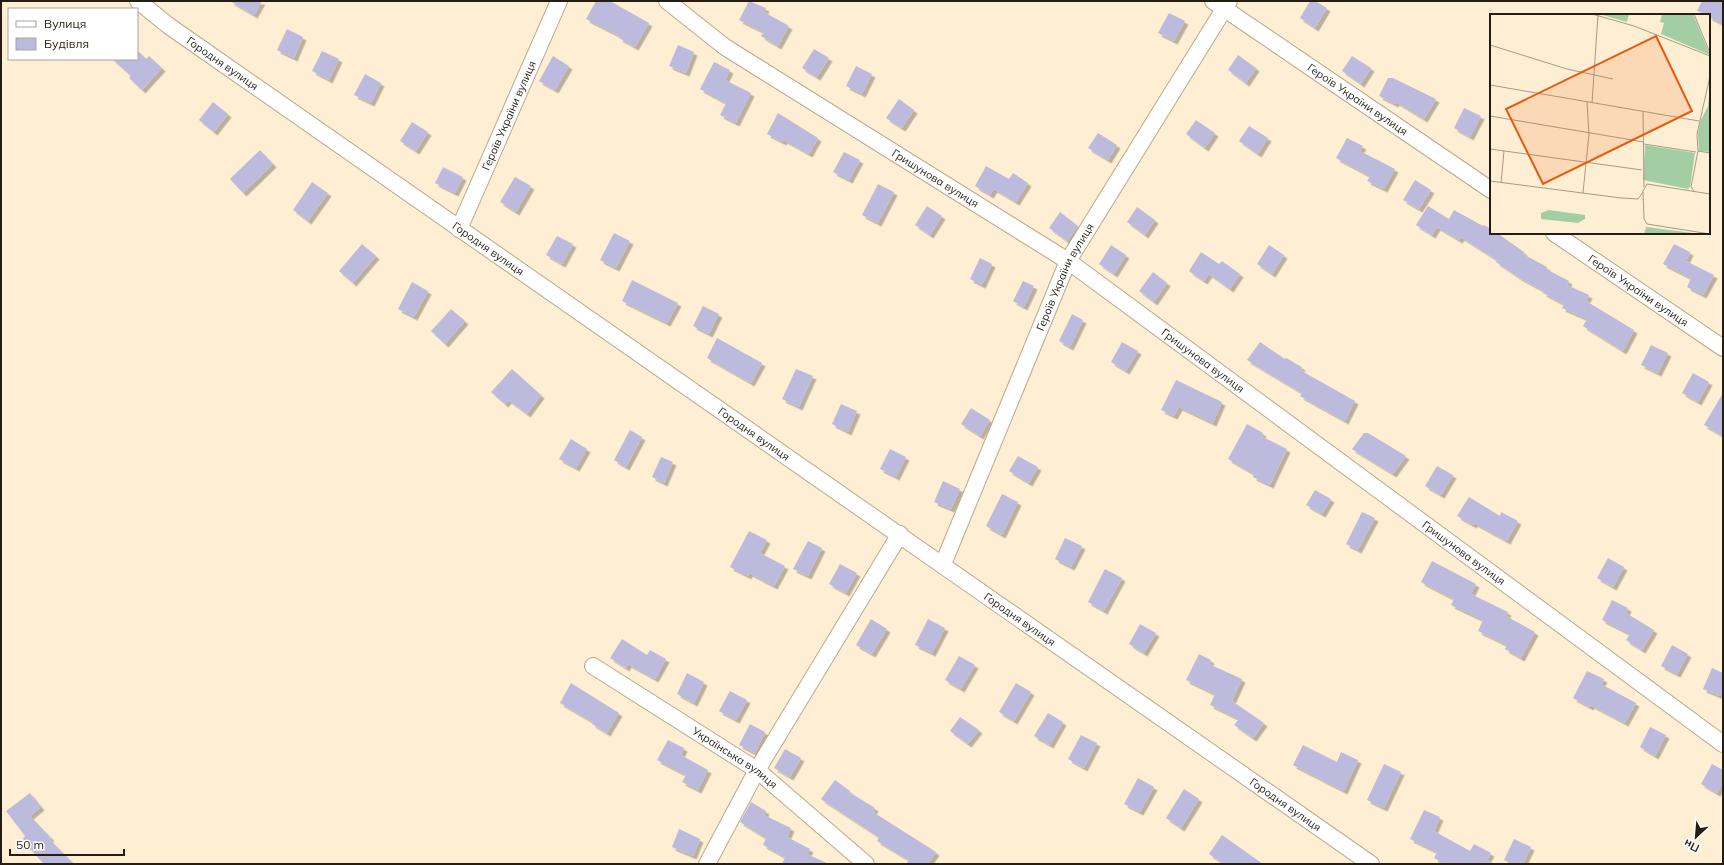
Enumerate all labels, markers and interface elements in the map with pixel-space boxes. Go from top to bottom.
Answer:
legend [8,8,138,60]
inset map [1490,14,1710,234]
text: Вулиця [44,16,86,31]
street label: Городня вулиця [184,33,261,93]
text: Будівля [44,36,89,51]
street label: Героїв України вулиця [479,59,539,172]
street label: Героїв України вулиця [1305,60,1411,138]
street label: Гришунова вулиця [889,146,981,211]
street label: Городня вулиця [450,219,527,278]
street label: Героїв України вулиця [1033,220,1097,333]
street label: Героїв України вулиця [1586,251,1691,329]
street label: Гришунова вулиця [1159,325,1247,396]
street label: Городня вулиця [716,404,793,464]
street label: Гришунова вулиця [1419,518,1508,588]
street label: Городня вулиця [981,589,1058,649]
street label: Українська вулиця [689,723,780,792]
street label: Городня вулиця [1247,775,1324,834]
north arrow [1676,817,1716,857]
scale bar [10,831,124,857]
text: Пн [1681,836,1702,856]
text: 50 m [16,837,44,852]

